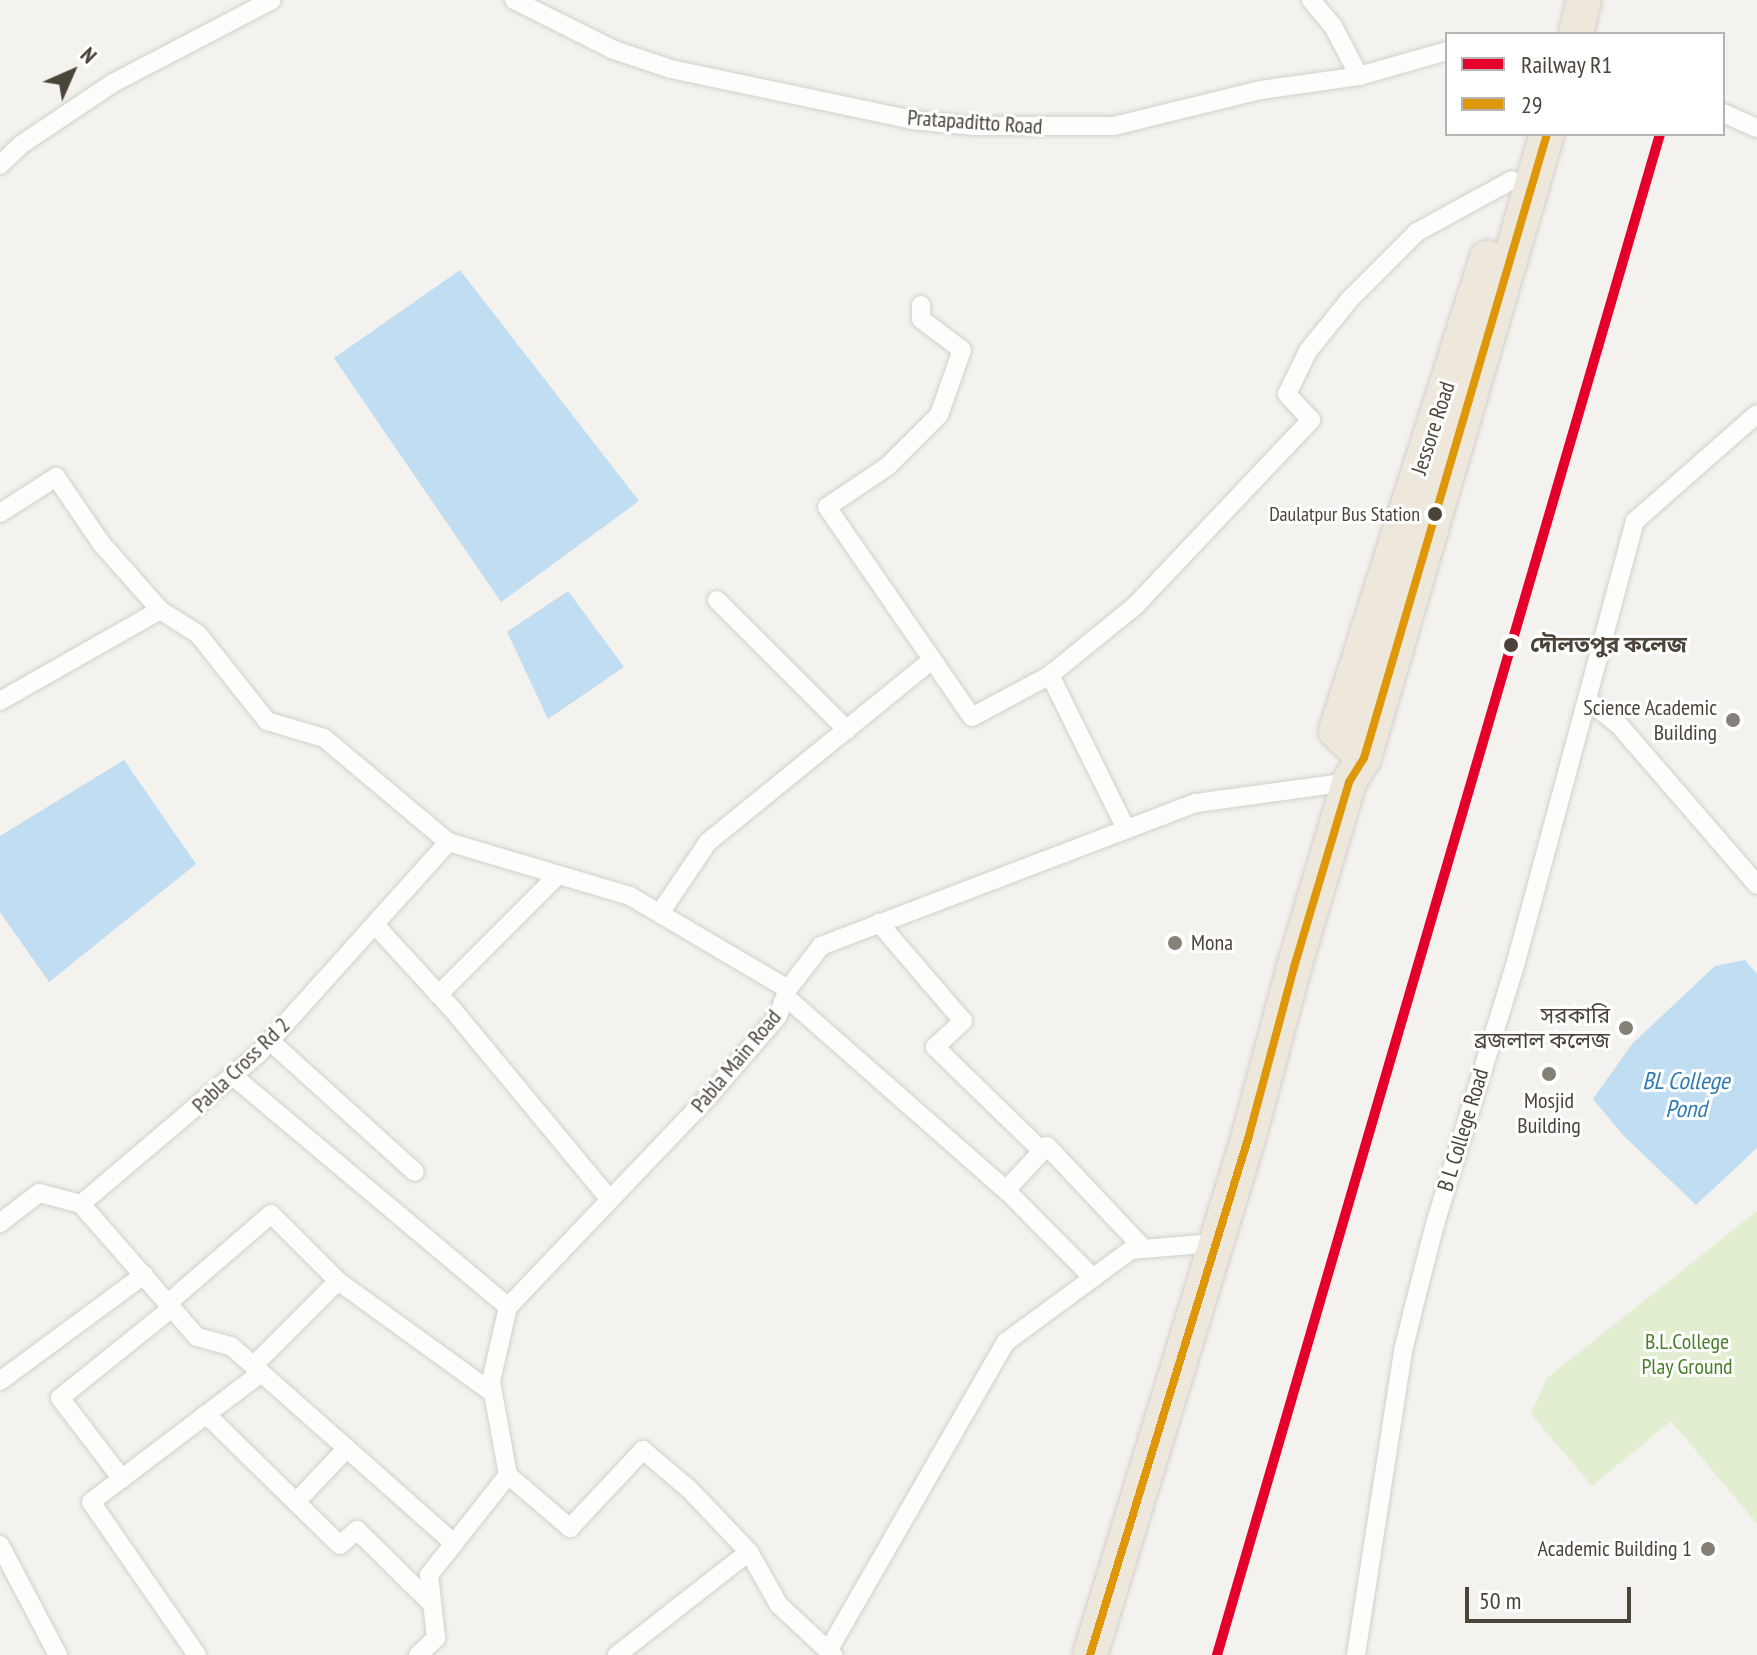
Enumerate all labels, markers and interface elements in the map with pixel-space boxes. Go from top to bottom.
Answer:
north arrow [32,32,112,112]
legend [1445,32,1725,136]
text: N [75,41,103,69]
text: Railway R1 [1521,49,1612,80]
text: 29 [1521,89,1543,120]
street label: Pratapaditto Road [907,104,1043,140]
street label: Jessore Road [1406,378,1460,478]
place label: Daulatpur Bus Station [1269,502,1420,526]
marker: Daulatpur Bus Station [1427,506,1443,522]
place label: দৌলতপুর কলেজ [1530,632,1687,658]
marker: দৌলতপুর কলেজ [1499,633,1523,657]
place label: Science Academic Building [1583,694,1717,746]
marker: Science Academic Building [1724,711,1742,729]
place label: Mona [1191,930,1233,956]
marker: Mona [1166,934,1184,952]
place label: সরকারি ব্রজলাল কলেজ [1475,1002,1610,1054]
street label: Pabla Main Road [685,1004,787,1118]
street label: Pabla Cross Rd 2 [187,1012,295,1118]
marker: সরকারি ব্রজলাল কলেজ [1617,1019,1635,1037]
street label: B L College Road [1432,1065,1494,1195]
marker: Mosjid Building [1540,1065,1558,1083]
water label: BL College Pond [1642,1067,1730,1123]
place label: Mosjid Building [1517,1087,1581,1138]
park label: B.L.College Play Ground [1641,1328,1733,1380]
place label: Academic Building 1 [1537,1536,1692,1562]
marker: Academic Building 1 [1699,1540,1717,1558]
scale bar [1469,1571,1635,1621]
text: 50 m [1479,1585,1521,1616]

